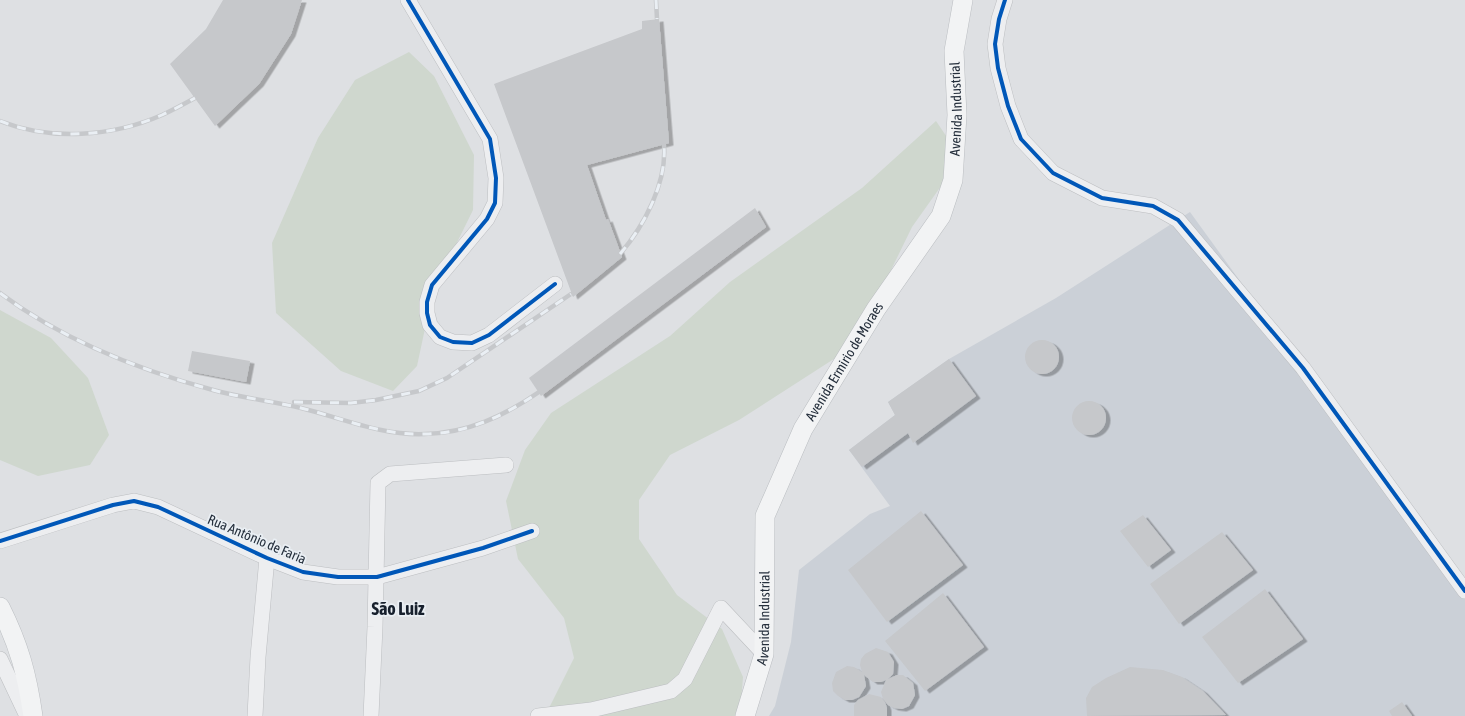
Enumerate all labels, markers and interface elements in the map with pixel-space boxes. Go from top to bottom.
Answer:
street label: Avenida Industrial [946,61,965,156]
street label: Avenida Ermirio de Moraes [802,299,886,424]
street label: Rua Antônio de Faria [205,511,309,567]
street label: Avenida Industrial [753,570,773,667]
district label: São Luiz [371,598,425,619]

